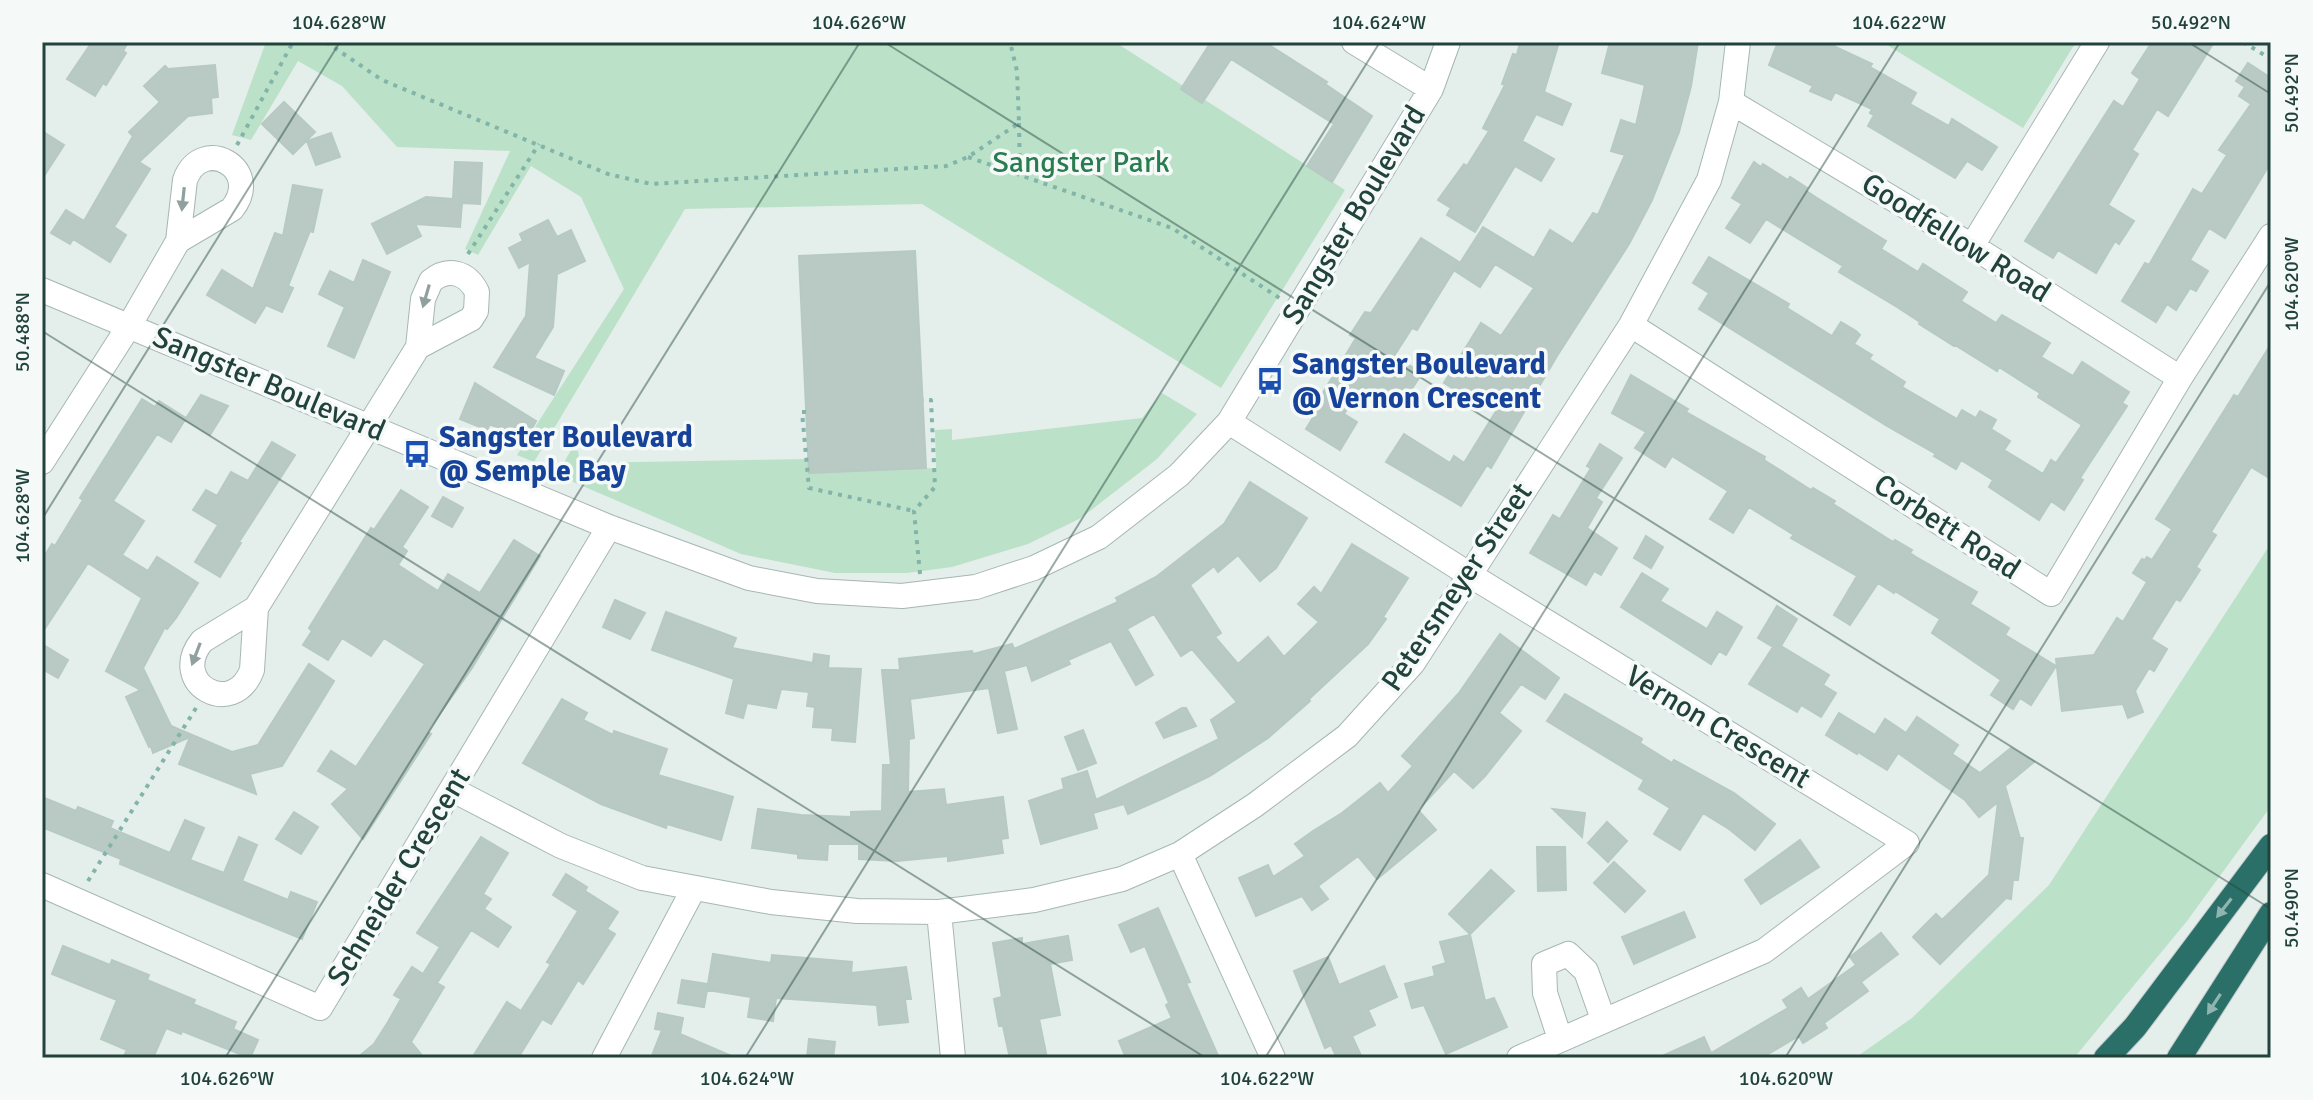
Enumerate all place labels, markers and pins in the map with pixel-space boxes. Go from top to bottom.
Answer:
place label: Sangster Boulevard @ Vernon Crescent [1292,346,1546,417]
bus stop icon: Sangster Boulevard @ Vernon Crescent [1255,366,1285,396]
place label: Sangster Boulevard @ Semple Bay [439,419,693,490]
bus stop icon: Sangster Boulevard @ Semple Bay [402,439,432,469]

